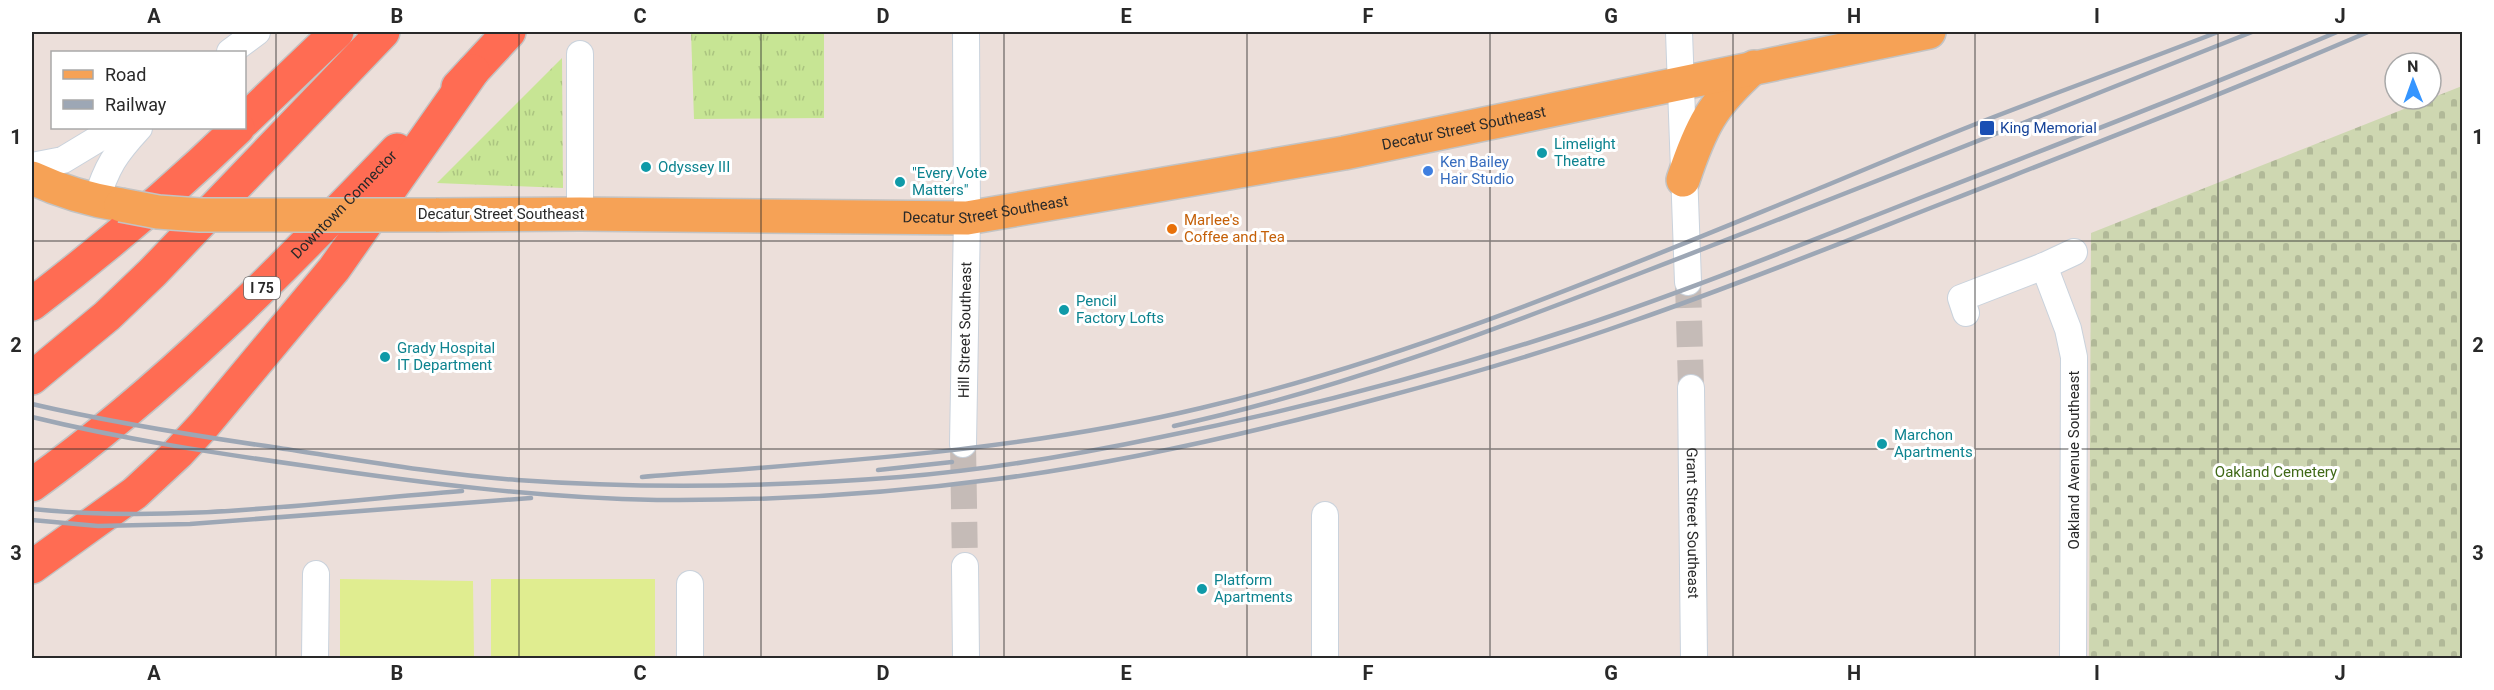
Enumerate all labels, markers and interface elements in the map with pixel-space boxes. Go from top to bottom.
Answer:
text: A [147,4,161,28]
text: B [391,4,403,28]
text: C [633,4,647,28]
text: D [877,4,890,28]
text: E [1120,4,1132,28]
text: F [1363,4,1374,28]
text: G [1604,4,1618,28]
text: H [1847,4,1861,28]
text: I [2094,4,2100,28]
text: J [2334,4,2346,28]
legend [51,51,246,129]
north arrow [2383,51,2443,111]
text: N [2407,57,2419,76]
text: Road [105,64,146,85]
text: Railway [105,94,167,115]
street label: Decatur Street Southeast [1380,102,1548,154]
marker: King Memorial [1978,119,1996,137]
place label: King Memorial [2000,119,2097,137]
text: 1 [10,125,22,149]
text: 1 [2472,125,2484,149]
place label: Limelight Theatre [1554,135,1616,170]
marker: Limelight Theatre [1535,146,1549,160]
street label: Downtown Connector [287,147,401,262]
place label: Ken Bailey Hair Studio [1440,153,1514,188]
place label: Odyssey III [658,158,730,176]
marker: Odyssey III [639,160,653,174]
place label: "Every Vote Matters" [912,164,987,199]
marker: Ken Bailey Hair Studio [1421,164,1435,178]
marker: "Every Vote Matters" [893,175,907,189]
street label: Decatur Street Southeast [902,192,1070,227]
street label: Decatur Street Southeast [418,205,584,223]
place label: Marlee's Coffee and Tea [1184,211,1285,246]
marker: Marlee's Coffee and Tea [1165,222,1179,236]
street label: Hill Street Southeast [955,262,975,398]
road number: I 75 [244,277,280,299]
place label: Pencil Factory Lofts [1076,292,1164,327]
marker: Pencil Factory Lofts [1057,303,1071,317]
text: 2 [10,333,22,357]
text: 2 [2472,333,2484,357]
place label: Grady Hospital IT Department [397,339,495,374]
marker: Grady Hospital IT Department [378,350,392,364]
street label: Oakland Avenue Southeast [2065,371,2083,549]
place label: Marchon Apartments [1894,426,1973,461]
marker: Marchon Apartments [1875,437,1889,451]
street label: Grant Street Southeast [1683,447,1702,599]
park label: Oakland Cemetery [2215,463,2337,481]
text: 3 [10,541,22,565]
text: 3 [2472,541,2484,565]
place label: Platform Apartments [1214,571,1293,606]
marker: Platform Apartments [1195,582,1209,596]
text: A [147,661,161,685]
text: B [391,661,403,685]
text: C [633,661,647,685]
text: D [877,661,890,685]
text: E [1120,661,1132,685]
text: F [1363,661,1374,685]
text: G [1604,661,1618,685]
text: H [1847,661,1861,685]
text: I [2094,661,2100,685]
text: J [2334,661,2346,685]

